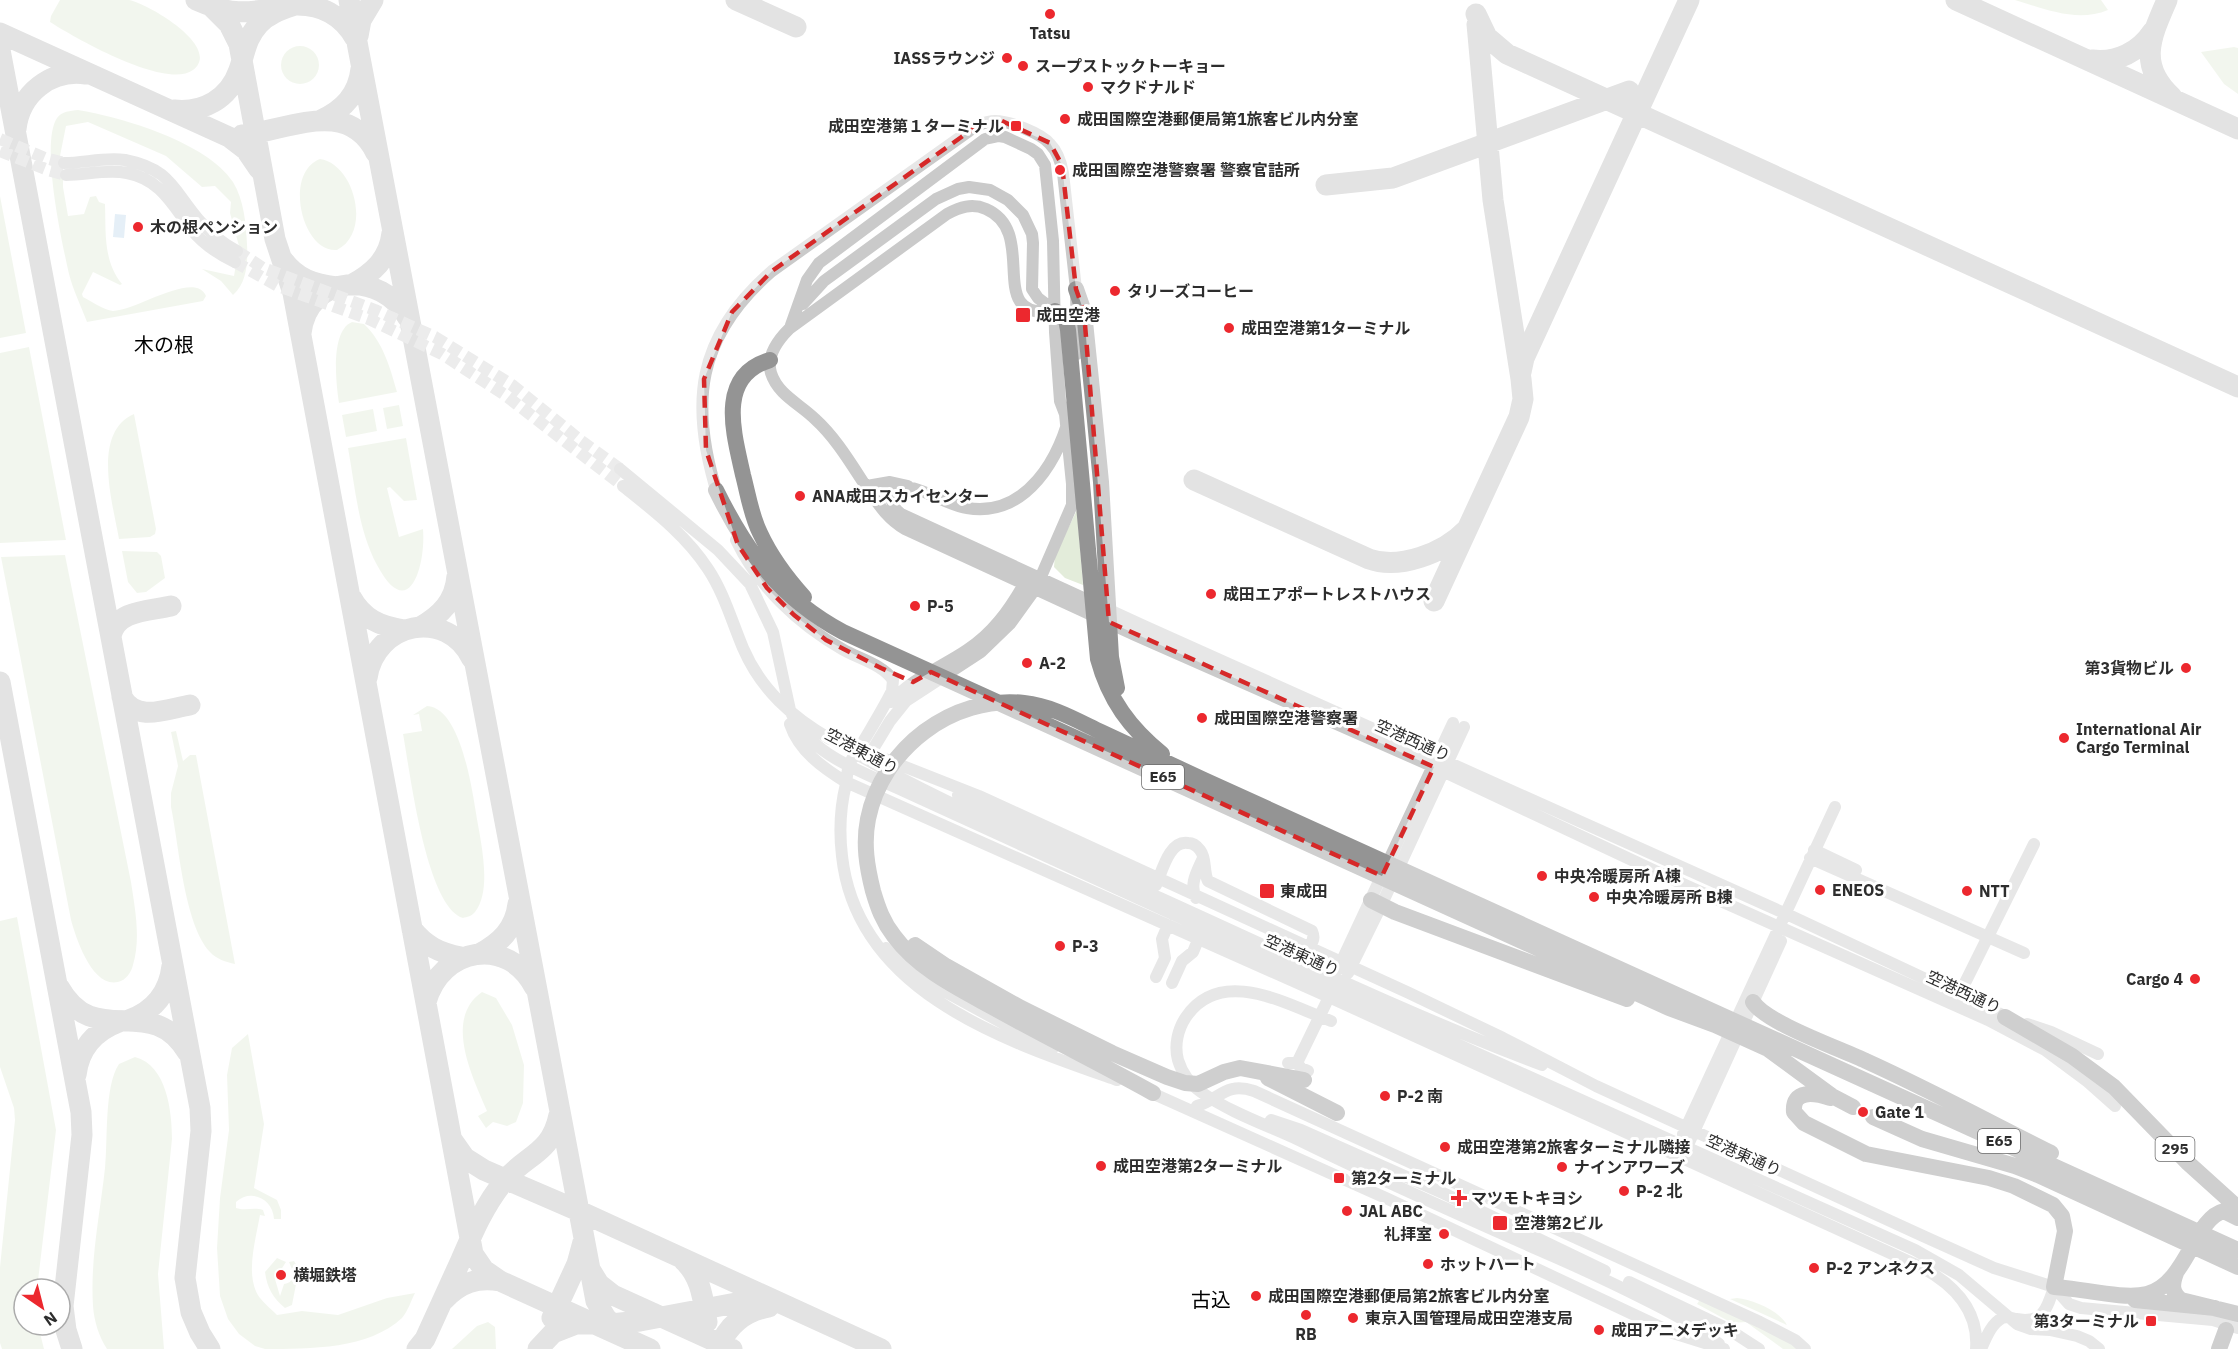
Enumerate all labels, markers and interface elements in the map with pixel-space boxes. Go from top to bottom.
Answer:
marker: Tatsu [1043,7,1057,21]
place label: Tatsu [1030,23,1070,43]
place label: IASSラウンジ [893,48,995,68]
marker: IASSラウンジ [1000,51,1014,65]
place label: スープストックトーキョー [1035,56,1226,76]
marker: スープストックトーキョー [1016,59,1030,73]
place label: マクドナルド [1100,77,1196,97]
marker: マクドナルド [1081,80,1095,94]
place label: 成田国際空港郵便局第1旅客ビル内分室 [1077,109,1359,129]
marker: 成田国際空港郵便局第1旅客ビル内分室 [1058,112,1072,126]
place label: 成田空港第１ターミナル [828,116,1004,136]
marker: 成田空港第１ターミナル [1009,119,1023,133]
place label: 成田国際空港警察署 警察官詰所 [1072,160,1300,180]
marker: 成田国際空港警察署 警察官詰所 [1053,163,1067,177]
place label: 木の根ペンション [150,217,278,237]
marker: 木の根ペンション [131,220,145,234]
place label: タリーズコーヒー [1127,281,1254,301]
marker: タリーズコーヒー [1108,284,1122,298]
place label: 成田空港 [1036,305,1100,325]
marker: 成田空港 [1014,306,1032,324]
place label: 成田空港第1ターミナル [1241,318,1411,338]
marker: 成田空港第1ターミナル [1222,321,1236,335]
district label: 木の根 [134,331,194,358]
place label: ANA成田スカイセンター [812,486,990,506]
marker: ANA成田スカイセンター [793,489,807,503]
place label: 成田エアポートレストハウス [1223,584,1431,604]
marker: 成田エアポートレストハウス [1204,587,1218,601]
place label: P-5 [927,596,954,616]
marker: P-5 [908,599,922,613]
place label: A-2 [1039,653,1066,673]
marker: A-2 [1020,656,1034,670]
place label: 第3貨物ビル [2084,658,2174,678]
marker: 第3貨物ビル [2179,661,2193,675]
place label: 成田国際空港警察署 [1214,708,1358,728]
marker: 成田国際空港警察署 [1195,711,1209,725]
street label: 空港西通り [1372,715,1454,765]
place label: International Air Cargo Terminal [2076,719,2202,757]
street label: 空港東通り [822,723,902,779]
marker: International Air Cargo Terminal [2057,731,2071,745]
road number: E65 [1142,765,1184,789]
place label: 中央冷暖房所 A棟 [1554,866,1681,886]
marker: 中央冷暖房所 A棟 [1535,869,1549,883]
place label: ENEOS [1832,880,1884,900]
place label: 東成田 [1280,881,1328,901]
place label: NTT [1979,881,2010,901]
marker: 東成田 [1258,882,1276,900]
marker: ENEOS [1813,883,1827,897]
marker: NTT [1960,884,1974,898]
place label: 中央冷暖房所 B棟 [1606,887,1732,907]
marker: 中央冷暖房所 B棟 [1587,890,1601,904]
street label: 空港東通り [1261,930,1343,980]
place label: P-3 [1072,936,1099,956]
marker: P-3 [1053,939,1067,953]
street label: 空港西通り [1924,966,2004,1018]
place label: Cargo 4 [2126,969,2183,989]
marker: Cargo 4 [2188,972,2202,986]
place label: P-2 南 [1397,1086,1443,1106]
marker: P-2 南 [1378,1089,1392,1103]
place label: Gate 1 [1875,1102,1924,1122]
marker: Gate 1 [1856,1105,1870,1119]
road number: E65 [1978,1129,2020,1153]
street label: 空港東通り [1703,1130,1785,1180]
place label: 成田空港第2旅客ターミナル隣接 [1457,1137,1691,1157]
road number: 295 [2156,1137,2194,1161]
marker: 成田空港第2旅客ターミナル隣接 [1438,1140,1452,1154]
place label: 成田空港第2ターミナル [1113,1156,1283,1176]
place label: ナインアワーズ [1574,1157,1685,1177]
marker: 成田空港第2ターミナル [1094,1159,1108,1173]
marker: ナインアワーズ [1555,1160,1569,1174]
place label: 第2ターミナル [1351,1168,1457,1188]
marker: 第2ターミナル [1332,1171,1346,1185]
place label: P-2 北 [1636,1181,1682,1201]
marker: P-2 北 [1617,1184,1631,1198]
place label: マツモトキヨシ [1471,1188,1583,1208]
marker: マツモトキヨシ [1452,1191,1466,1205]
place label: JAL ABC [1359,1201,1423,1221]
marker: JAL ABC [1340,1204,1354,1218]
place label: 空港第2ビル [1514,1213,1604,1233]
marker: 空港第2ビル [1491,1214,1509,1232]
place label: 礼拝室 [1384,1224,1432,1244]
marker: 礼拝室 [1437,1227,1451,1241]
place label: ホットハート [1440,1254,1536,1274]
marker: ホットハート [1421,1257,1435,1271]
place label: P-2 アンネクス [1826,1258,1935,1278]
marker: P-2 アンネクス [1807,1261,1821,1275]
place label: 横堀鉄塔 [293,1265,357,1285]
marker: 横堀鉄塔 [274,1268,288,1282]
north arrow [12,1277,72,1337]
district label: 古込 [1191,1286,1231,1313]
place label: 成田国際空港郵便局第2旅客ビル内分室 [1268,1286,1550,1306]
marker: 成田国際空港郵便局第2旅客ビル内分室 [1249,1289,1263,1303]
text: N [40,1308,61,1331]
marker: RB [1299,1308,1313,1322]
place label: 東京入国管理局成田空港支局 [1365,1308,1573,1328]
marker: 東京入国管理局成田空港支局 [1346,1311,1360,1325]
place label: 第3ターミナル [2033,1311,2139,1331]
marker: 第3ターミナル [2144,1314,2158,1328]
place label: 成田アニメデッキ [1611,1320,1739,1340]
marker: 成田アニメデッキ [1592,1323,1606,1337]
place label: RB [1295,1324,1317,1344]

